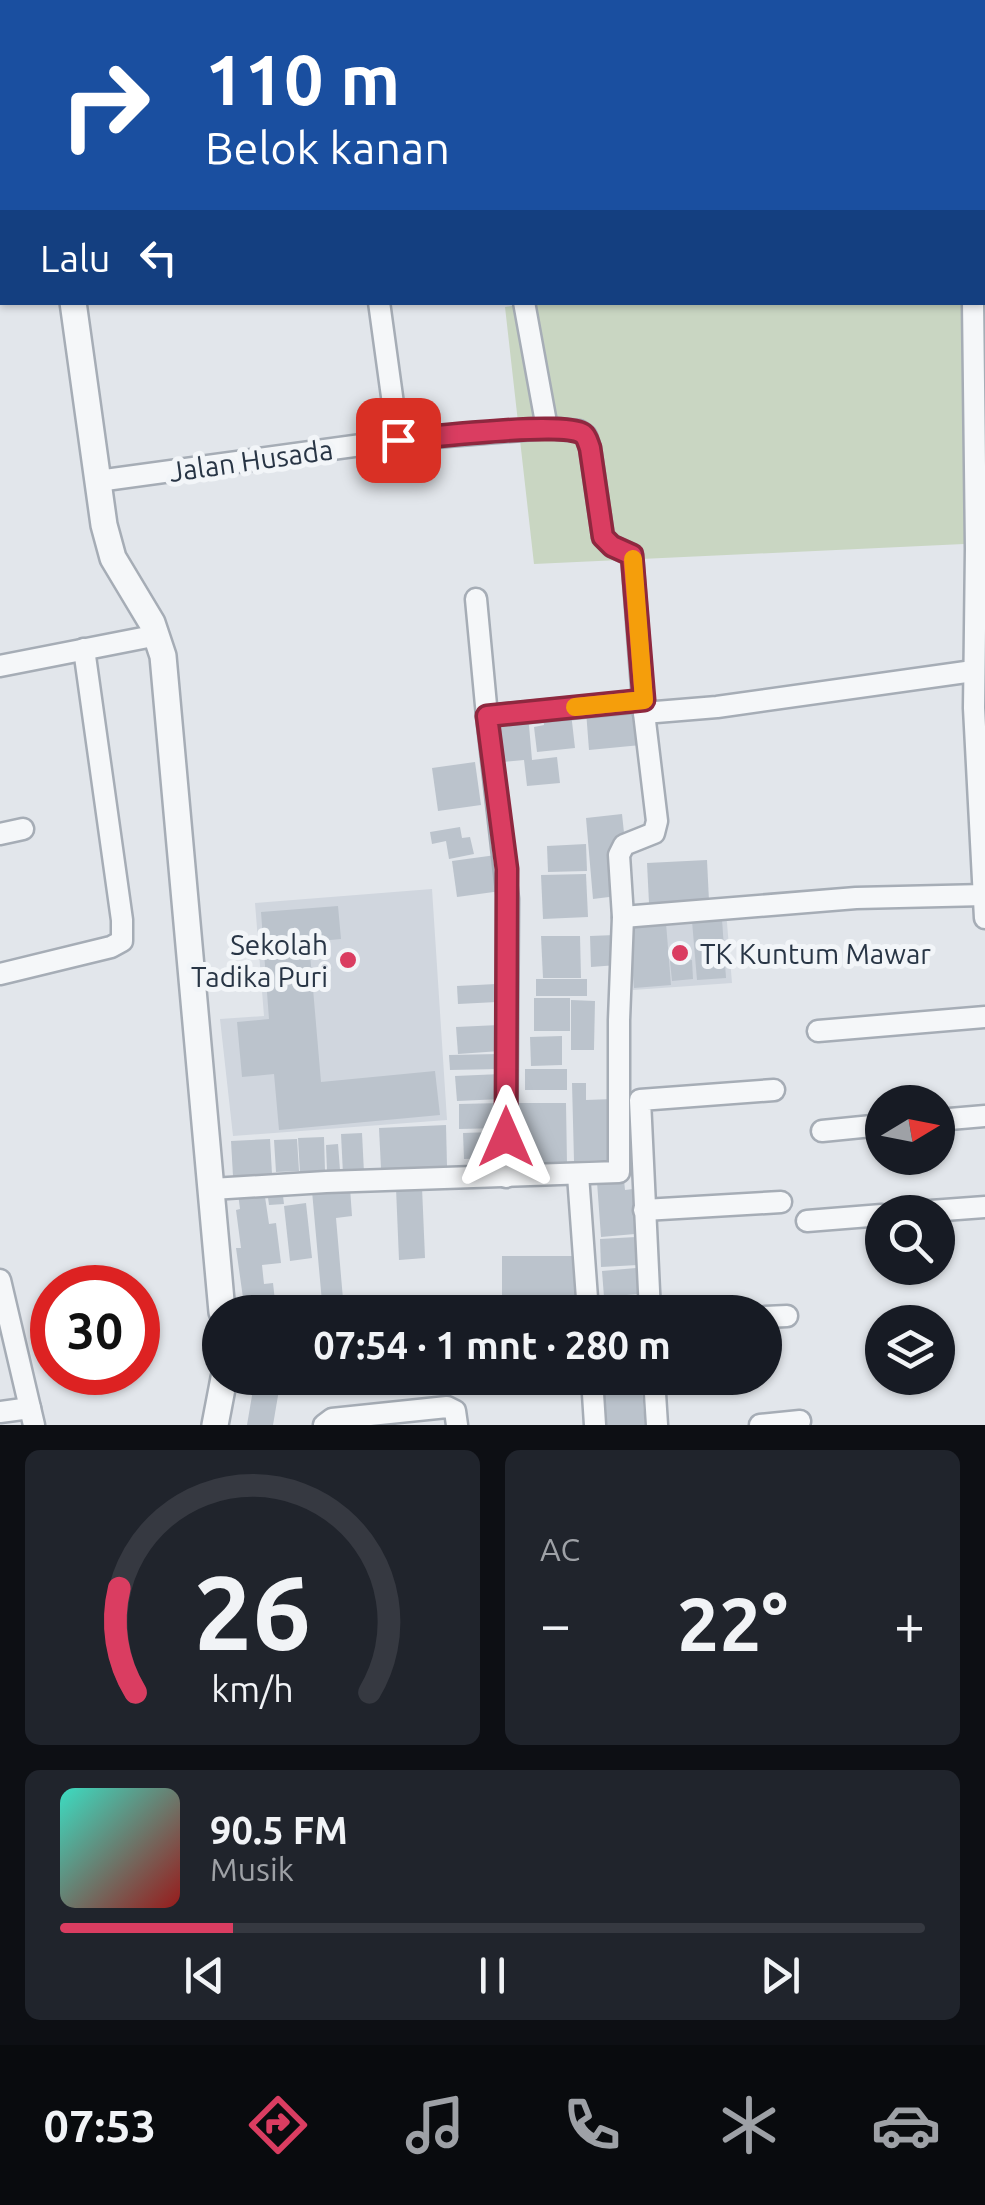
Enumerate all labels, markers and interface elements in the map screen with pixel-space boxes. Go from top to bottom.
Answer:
icon: right [40,40,170,170]
text: 110 m [205,40,400,118]
text: Belok kanan [205,122,450,173]
icon: left [131,230,186,285]
text: Lalu [40,237,111,279]
pin [356,398,441,483]
icon: arrive [371,413,426,468]
street label: Jalan Husada [167,433,335,487]
place label: Sekolah Tadika Puri [191,929,328,992]
place label: TK Kuntum Mawar [700,938,931,969]
marker: TK Kuntum Mawar [669,942,691,964]
marker: Sekolah Tadika Puri [337,949,359,971]
position arrow [454,1085,558,1189]
north arrow [865,1085,955,1175]
map controls [865,1085,955,1395]
button: search [865,1195,955,1285]
speed limit sign: 30 [30,1265,160,1395]
button: layers [865,1305,955,1395]
text: 07:54 · 1 mnt · 280 m [313,1324,671,1366]
text: AC [540,1531,580,1567]
text: 26 [194,1553,311,1670]
text: 22° [677,1581,788,1665]
text: − [540,1593,571,1654]
text: + [894,1593,925,1654]
text: km/h [211,1669,294,1709]
text: 90.5 FM [210,1809,348,1851]
text: Musik [210,1851,294,1887]
icon: previous [177,1948,232,2003]
icon: pause [465,1948,520,2003]
icon: next [753,1948,808,2003]
icon: directions [243,2090,313,2160]
icon: music [400,2090,470,2160]
icon: phone [557,2090,627,2160]
icon: climate [714,2090,784,2160]
icon: car [871,2090,941,2160]
text: 07:53 [44,2100,156,2151]

